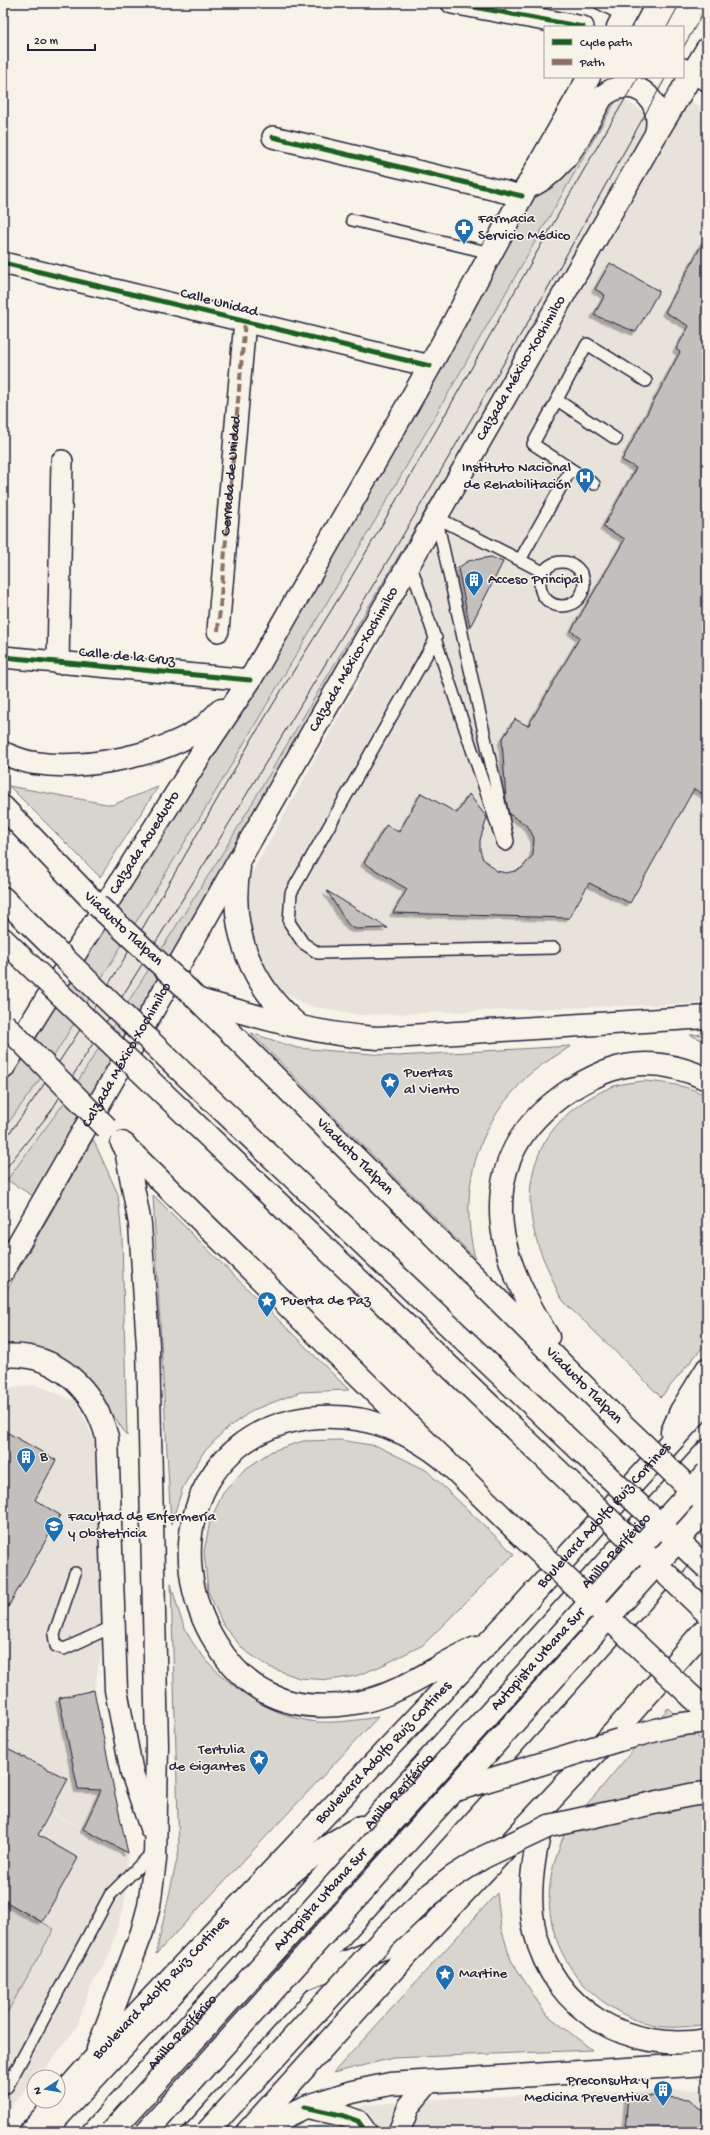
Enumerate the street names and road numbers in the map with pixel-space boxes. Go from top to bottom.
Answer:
street label: Calle Unidad [178,285,261,322]
street label: Calzada México-Xochimilco [473,292,570,444]
street label: Cerrada de Unidad [217,414,246,536]
street label: Calzada México-Xochimilco [305,584,403,736]
street label: Calle de la Cruz [78,644,176,670]
street label: Calzada Acueducto [106,788,184,898]
street label: Viaducto Tlalpan [79,887,166,970]
street label: Calzada México-Xochimilco [78,979,176,1131]
street label: Viaducto Tlalpan [311,1113,397,1199]
street label: Viaducto Tlalpan [541,1343,626,1428]
street label: Boulevard Adolfo Ruiz Cortines [533,1439,675,1593]
street label: Anillo Periférico [578,1509,656,1593]
street label: Autopista Urbana Sur [487,1603,591,1715]
street label: Boulevard Adolfo Ruiz Cortines [311,1677,456,1829]
street label: Anillo Periférico [361,1750,439,1833]
street label: Autopista Urbana Sur [270,1843,373,1955]
street label: Boulevard Adolfo Ruiz Cortines [88,1913,233,2064]
street label: Anillo Periférico [144,1991,222,2074]

